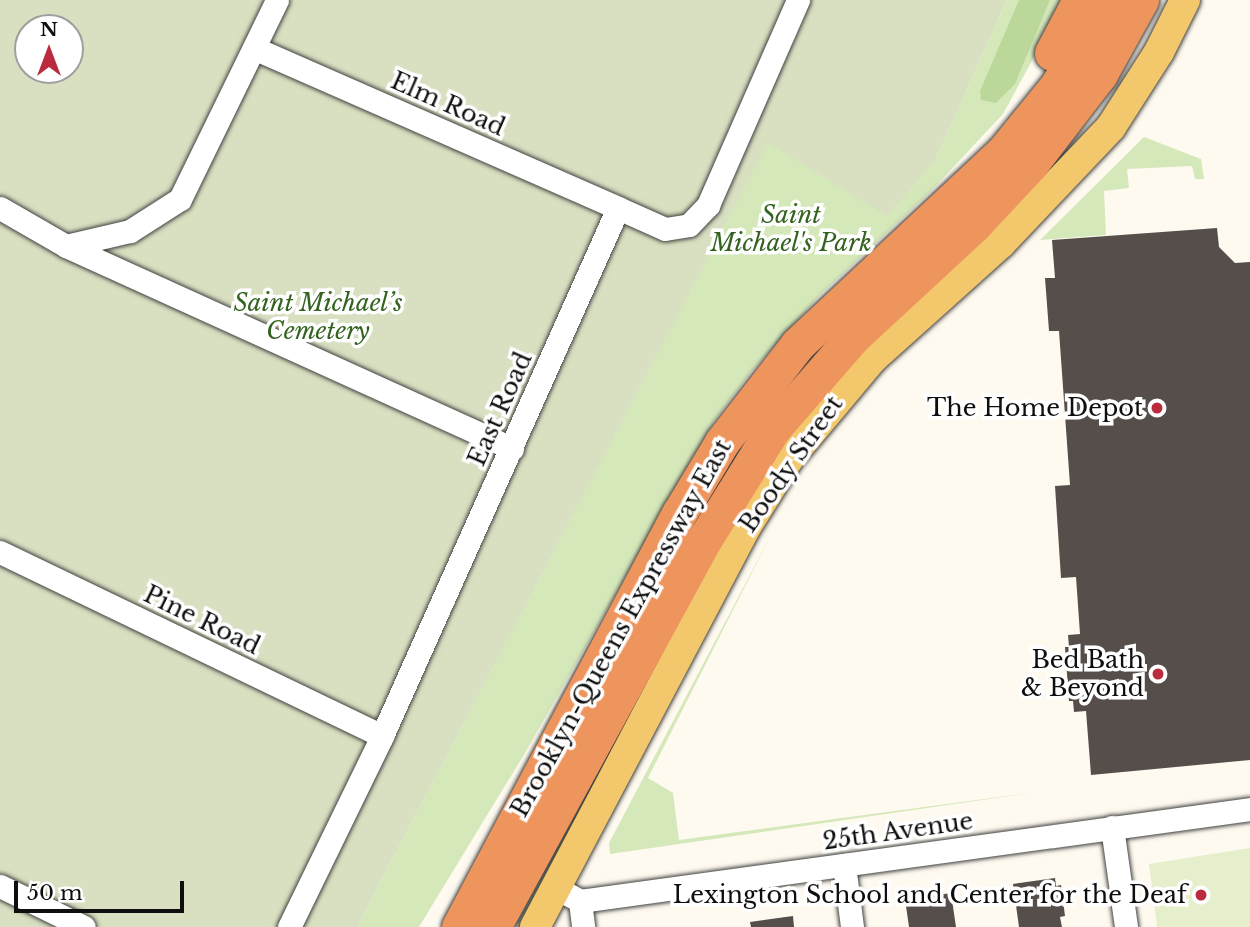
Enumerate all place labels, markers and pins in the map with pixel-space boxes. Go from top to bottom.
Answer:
place label: The Home Depot [927,394,1143,422]
marker: The Home Depot [1149,400,1165,416]
place label: Bed Bath & Beyond [1021,646,1144,702]
marker: Bed Bath & Beyond [1150,666,1166,682]
place label: Lexington School and Center for the Deaf [671,881,1187,909]
marker: Lexington School and Center for the Deaf [1193,887,1209,903]

